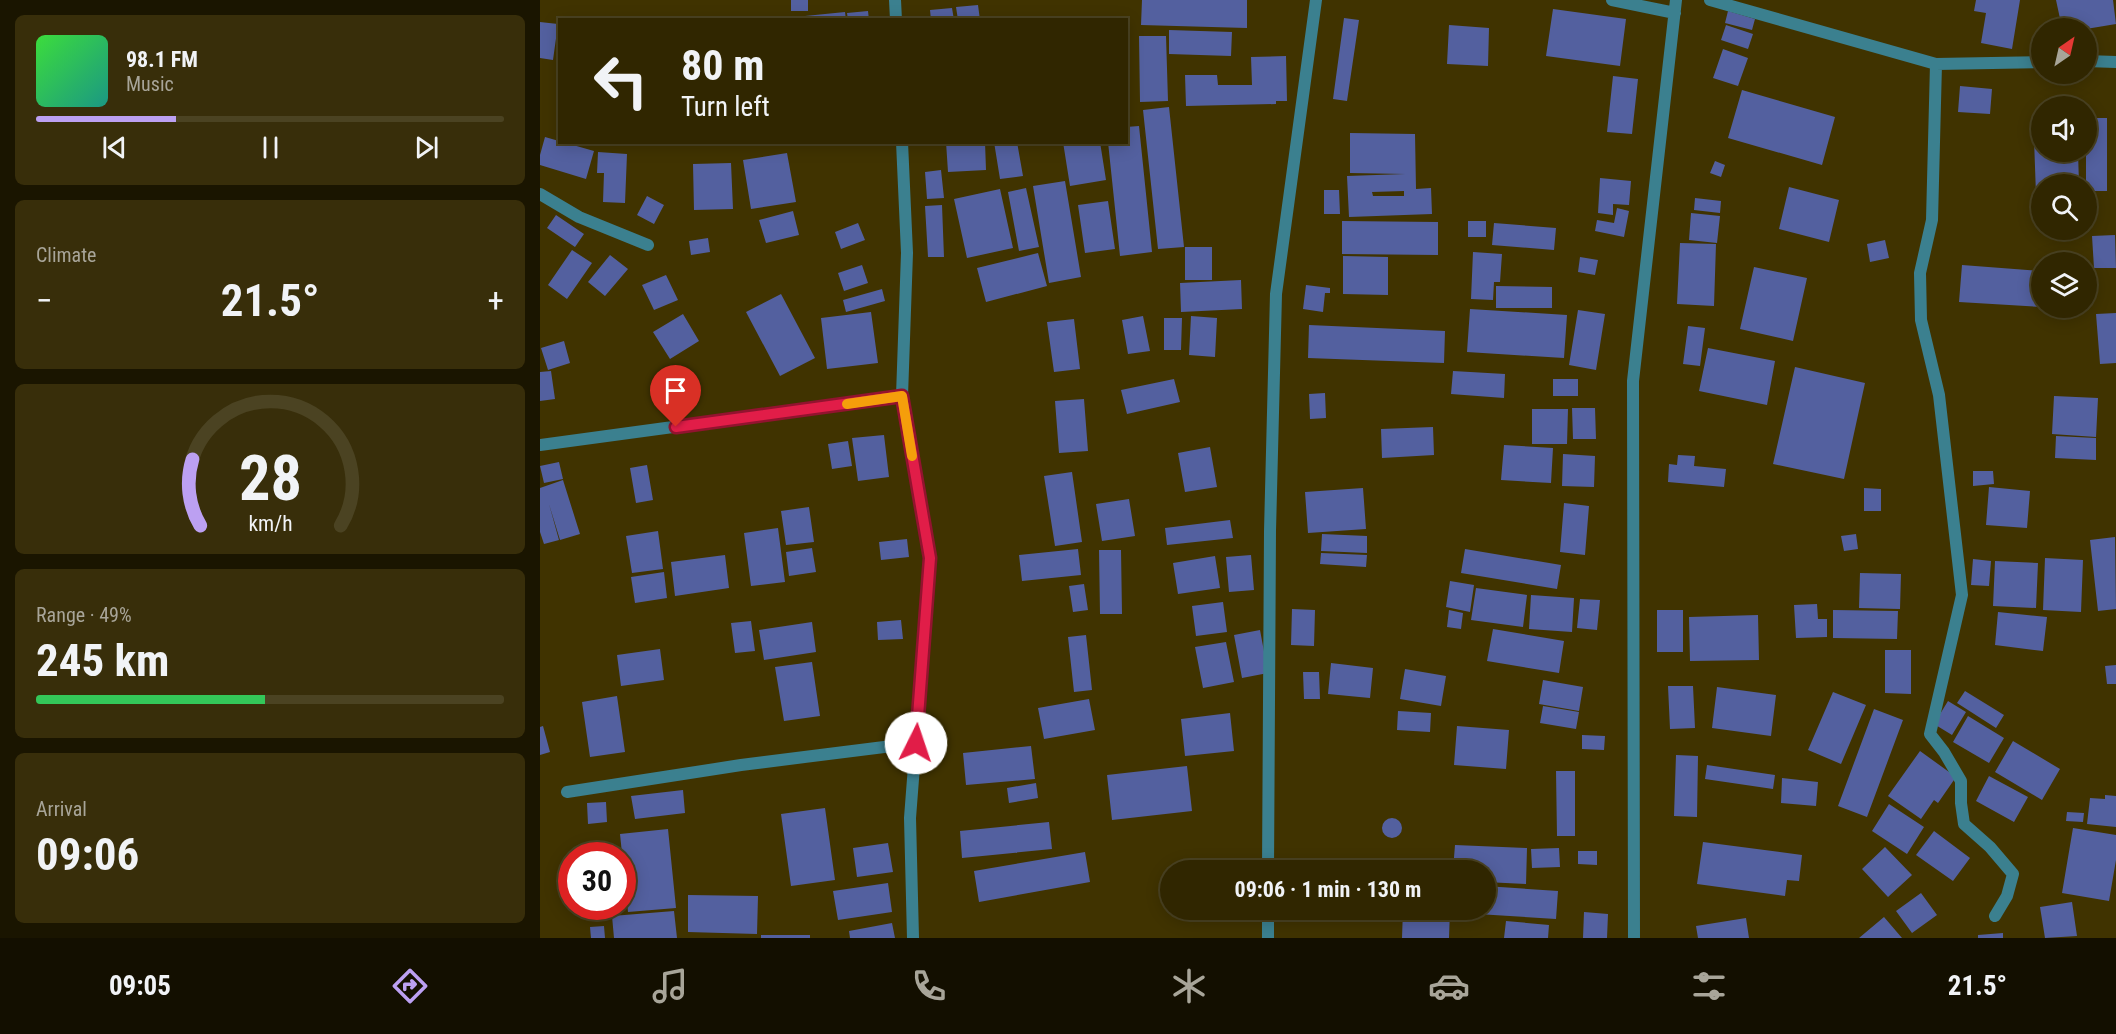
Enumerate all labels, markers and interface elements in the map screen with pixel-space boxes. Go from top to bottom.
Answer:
north arrow [2031,18,2097,84]
map controls [2031,18,2097,318]
text: 80 m [681,41,764,90]
icon: left [582,42,660,120]
text: 98.1 FM [126,47,198,72]
text: Music [126,72,174,96]
text: Turn left [681,91,770,123]
button: sound [2031,96,2097,162]
icon: previous [98,131,131,164]
icon: pause [254,131,287,164]
icon: next [410,131,443,164]
button: search [2031,174,2097,240]
text: Climate [36,243,96,267]
button: layers [2031,252,2097,318]
text: 21.5° [221,274,319,327]
text: − [36,281,53,320]
text: + [488,281,504,320]
pin [650,365,701,427]
icon: arrive [659,374,692,407]
text: 28 [238,442,302,515]
text: km/h [248,511,292,536]
text: Range · 49% [36,603,132,627]
text: 245 km [36,634,169,687]
position arrow [884,711,948,775]
text: Arrival [36,797,87,821]
text: 09:06 [36,828,139,881]
speed limit sign: 30 [558,842,636,920]
text: 09:06 · 1 min · 130 m [1235,877,1421,902]
icon: directions [389,965,431,1007]
icon: music [649,965,691,1007]
icon: phone [908,965,950,1007]
icon: climate [1168,965,1210,1007]
icon: car [1428,965,1470,1007]
icon: filters [1688,965,1730,1007]
text: 09:05 [109,970,171,1002]
text: 21.5° [1948,970,2007,1002]

